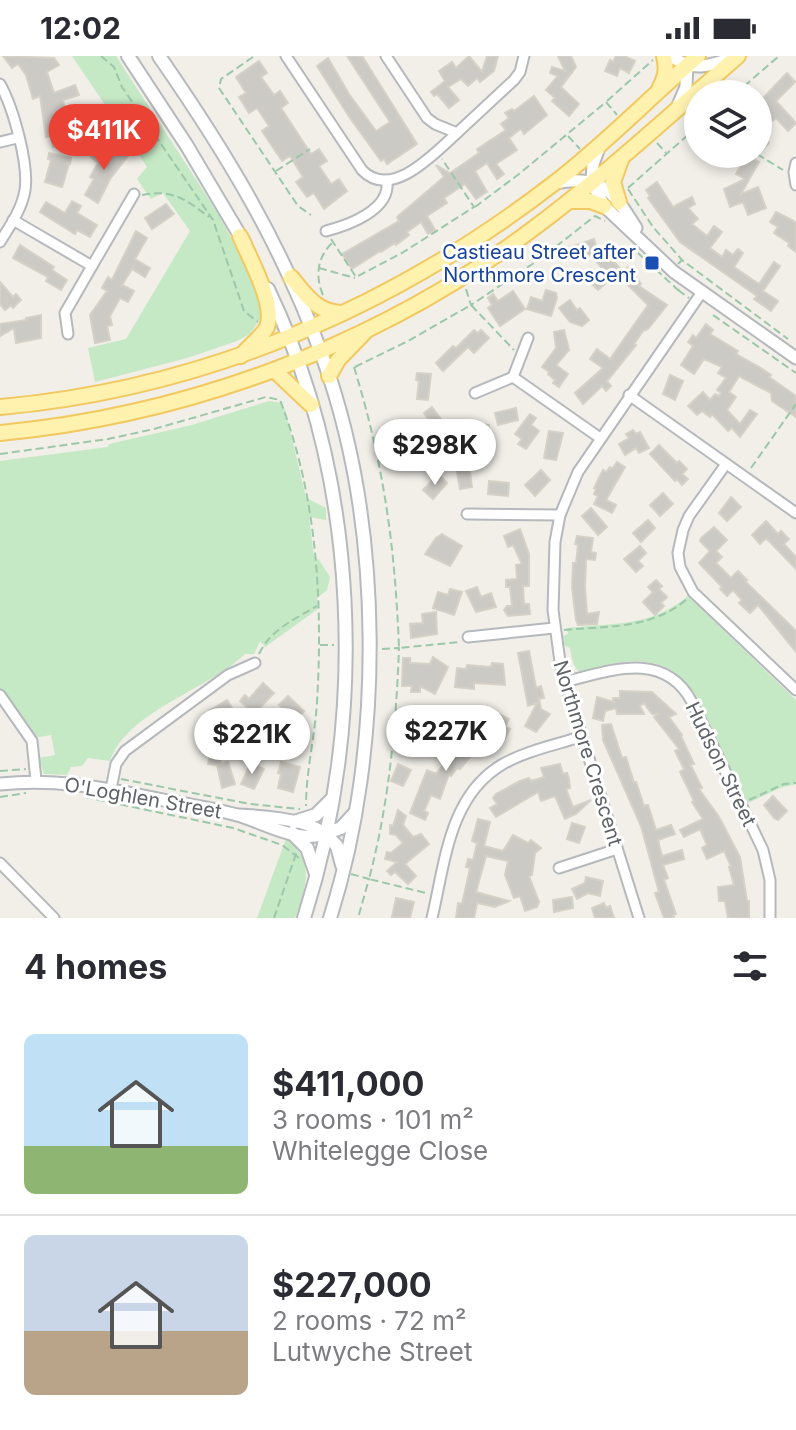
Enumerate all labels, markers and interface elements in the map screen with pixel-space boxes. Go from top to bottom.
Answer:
text: 12:02 [40,10,121,46]
map controls [684,80,772,168]
button: layers [684,80,772,168]
pin: $411K [48,104,160,172]
text: $411K [67,114,141,145]
place label: Castieau Street after Northmore Crescent [442,240,636,287]
marker: Castieau Street after Northmore Crescent [643,254,661,272]
pin: $298K [379,419,491,487]
text: $298K [392,429,478,460]
street label: Northmore Crescent [548,657,628,849]
street label: Hudson Street [681,698,762,830]
pin: $227K [390,705,502,773]
pin: $221K [196,708,308,776]
text: $227K [404,715,488,746]
text: $221K [212,718,292,749]
street label: O'Loghlen Street [63,772,224,824]
icon: filters [728,944,772,988]
text: 4 homes [24,946,167,987]
text: $411,000 [272,1063,424,1104]
icon: home [88,1066,184,1162]
text: 3 rooms · 101 m² [272,1104,474,1135]
text: Whitelegge Close [272,1135,488,1166]
text: $227,000 [272,1264,432,1305]
icon: home [88,1267,184,1363]
text: 2 rooms · 72 m² [272,1305,466,1336]
text: Lutwyche Street [272,1336,472,1367]

